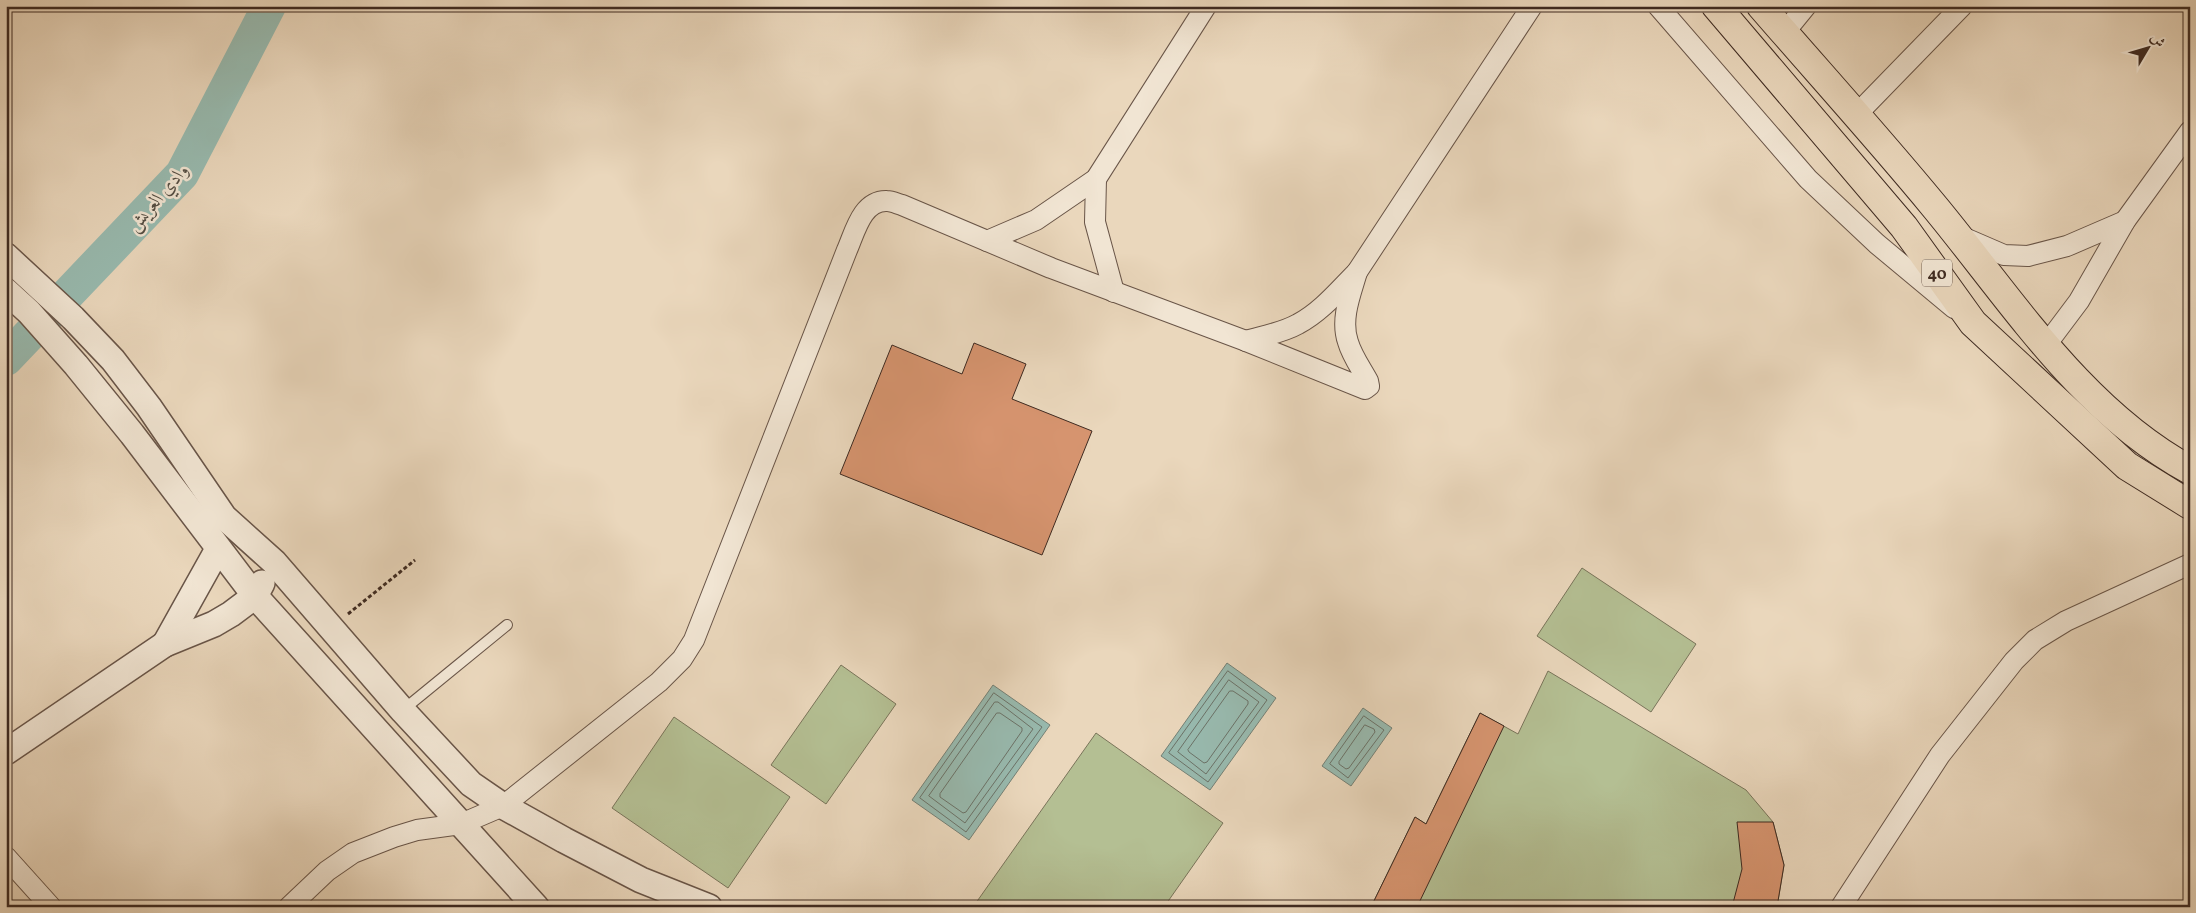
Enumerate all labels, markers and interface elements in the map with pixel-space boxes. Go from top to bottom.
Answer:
north arrow [2124,22,2174,72]
text: ش [2145,30,2169,52]
water label: وادي العريش [121,158,196,239]
road number: 40 [1922,260,1952,286]

